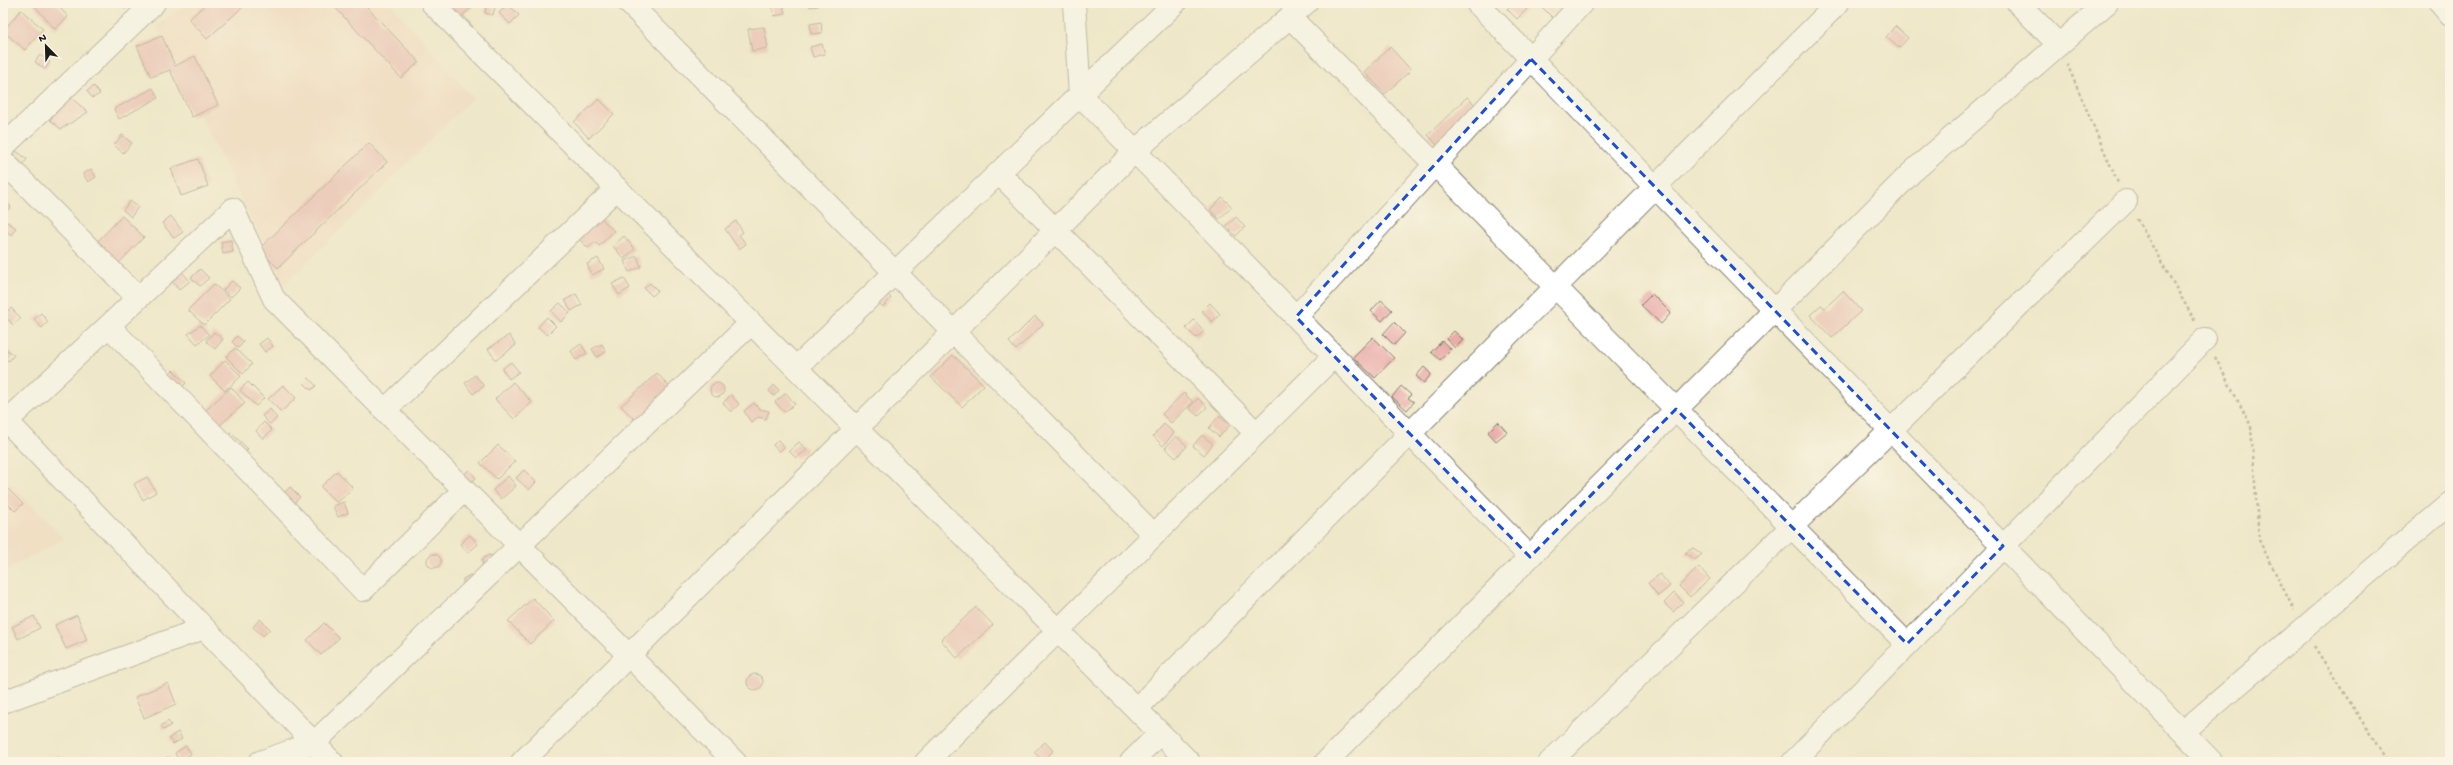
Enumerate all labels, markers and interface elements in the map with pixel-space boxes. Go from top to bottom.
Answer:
north arrow [26,26,66,66]
text: N [37,32,49,46]

